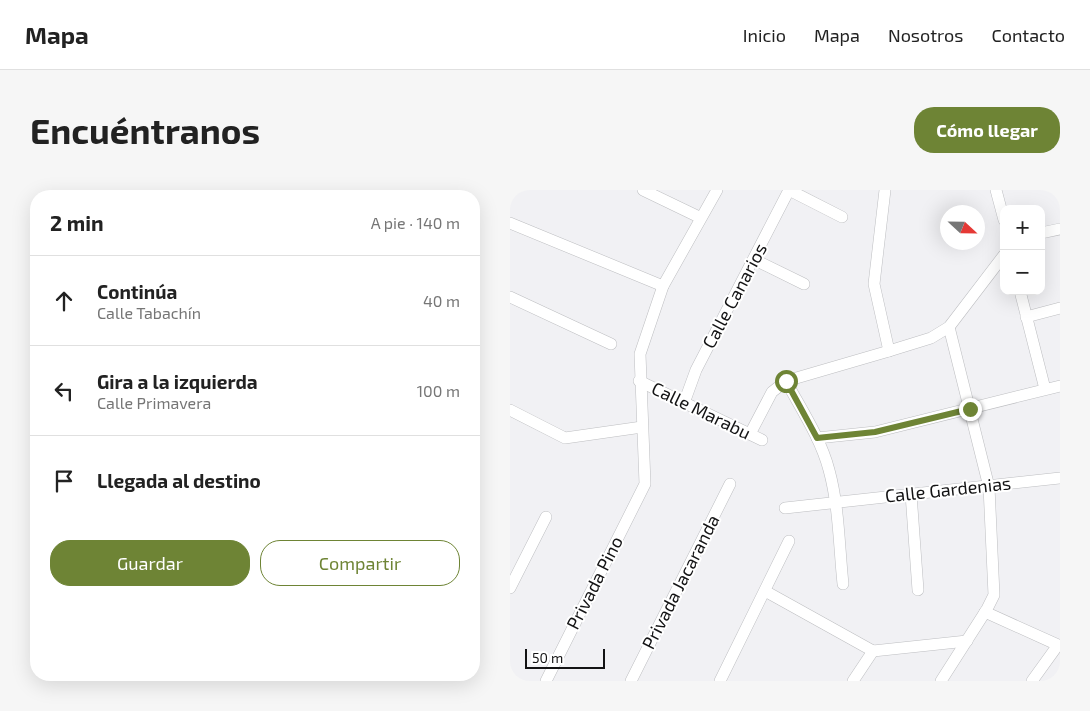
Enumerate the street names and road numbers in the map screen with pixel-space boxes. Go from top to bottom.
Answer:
street label: Calle Canarios [697,239,771,352]
street label: Calle Marabu [648,377,755,444]
street label: Calle Gardenias [884,471,1012,507]
street label: Privada Jacaranda [637,511,723,652]
street label: Privada Pino [561,532,627,633]

